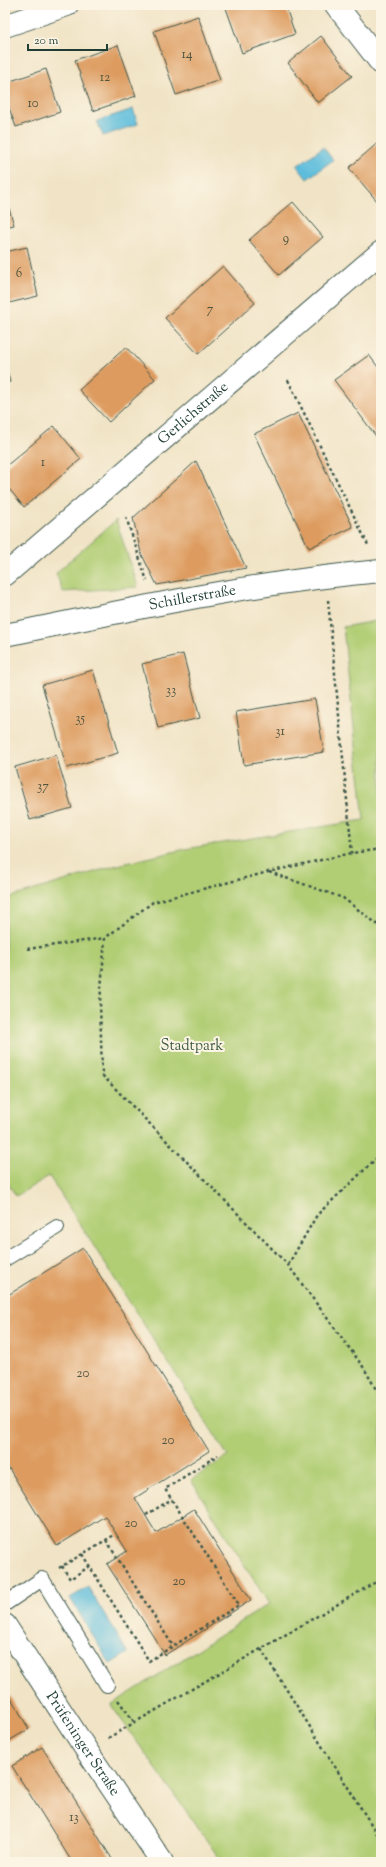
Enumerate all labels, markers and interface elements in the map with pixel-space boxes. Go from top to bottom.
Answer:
scale bar [28,26,107,52]
text: 20 m [34,32,59,50]
house number: 14 [182,46,193,64]
house number: 12 [100,69,110,87]
house number: 10 [27,95,39,113]
house number: 9 [283,230,289,248]
house number: 6 [16,265,22,283]
house number: 7 [207,301,214,319]
street label: Gerlichstraße [153,377,233,450]
house number: 1 [41,454,46,472]
street label: Schillerstraße [147,580,237,616]
house number: 33 [166,682,176,700]
house number: 35 [75,710,85,728]
house number: 31 [275,723,285,741]
house number: 37 [37,778,49,796]
park label: Stadtpark [161,1036,224,1057]
house number: 20 [77,1365,90,1383]
house number: 20 [162,1432,175,1450]
house number: 20 [125,1515,138,1533]
house number: 20 [173,1573,186,1591]
street label: Prüfeninger Straße [41,1688,125,1800]
house number: 13 [69,1809,79,1827]

